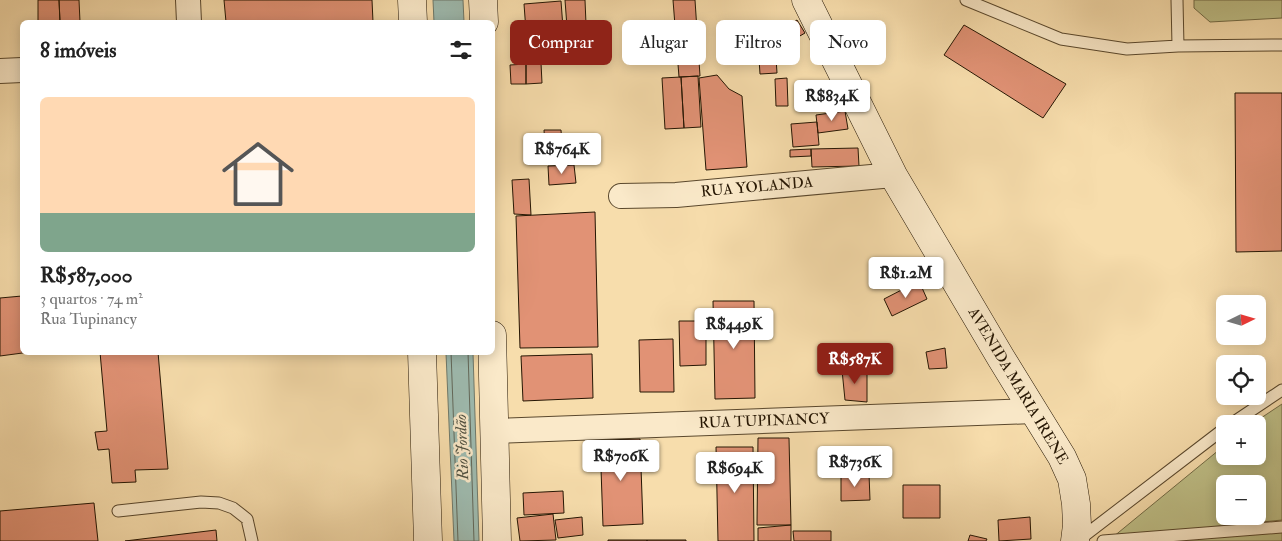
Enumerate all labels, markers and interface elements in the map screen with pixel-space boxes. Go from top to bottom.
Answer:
chip: Comprar [510,20,612,65]
chip: Alugar [622,20,706,65]
chip: Filtros [716,20,800,65]
chip: Novo [810,20,886,65]
icon: filters [447,36,475,64]
text: 8 imóveis [40,37,116,64]
pin: R$834K [791,80,873,122]
text: R$834K [805,86,859,106]
icon: home [213,129,303,219]
pin: R$764K [521,132,603,175]
text: R$764K [534,139,590,159]
street label: RUA YOLANDA [700,173,814,201]
pin: R$1.2M [865,256,947,299]
text: R$587,000 [40,262,133,289]
text: R$1.2M [880,263,932,283]
text: 3 quartos · 74 m² [40,289,143,309]
north arrow [1216,295,1266,345]
map controls [1216,295,1266,525]
street label: AVENIDA MARIA IRENE [963,303,1072,468]
pin: R$449K [693,308,775,350]
text: Rua Tupinancy [40,309,137,329]
text: R$449K [705,314,763,334]
pin: R$587K [814,342,896,385]
text: R$587K [828,349,882,369]
button: locate [1216,355,1266,405]
street label: RUA TUPINANCY [698,409,830,433]
water label: Rio Jordão [451,413,473,481]
button: + [1216,415,1266,465]
pin: R$706K [580,440,662,482]
text: R$706K [593,446,649,466]
pin: R$736K [814,446,896,488]
pin: R$694K [694,452,776,494]
text: R$736K [828,452,882,472]
text: R$694K [707,458,763,478]
button: − [1216,475,1266,525]

